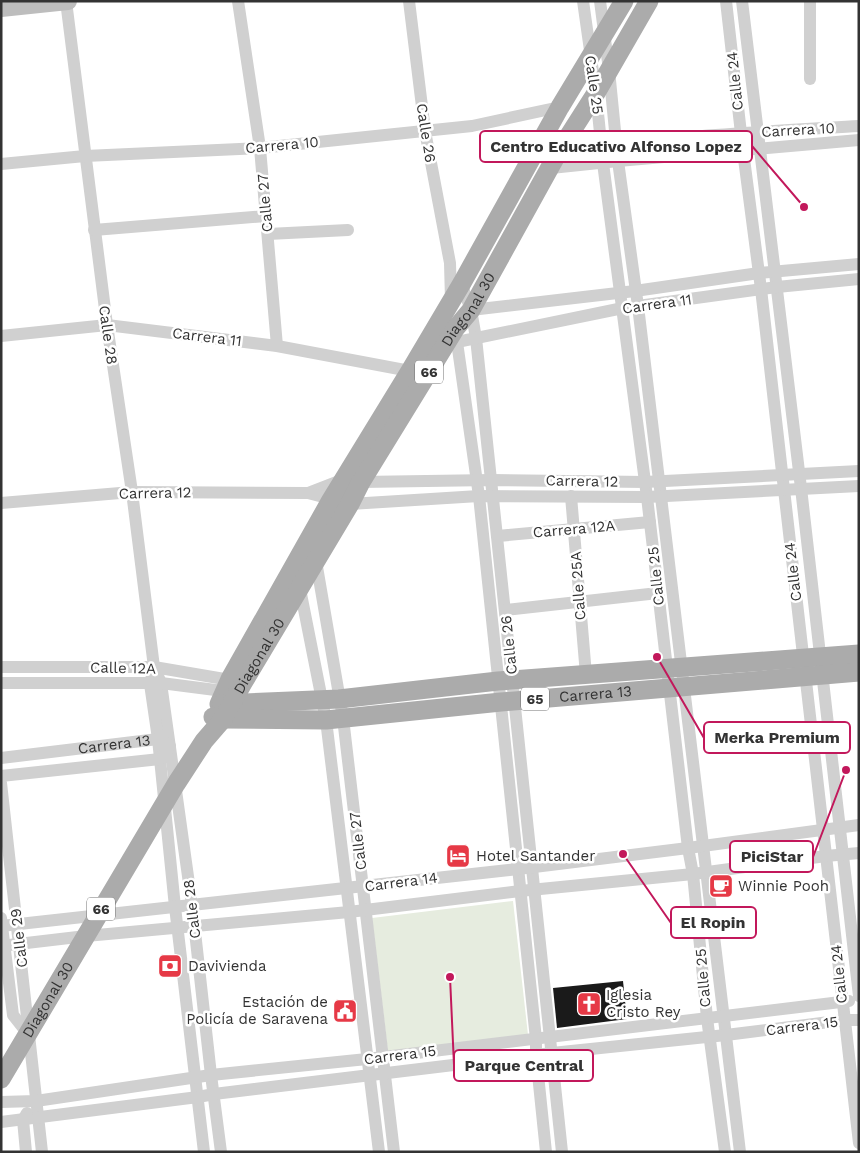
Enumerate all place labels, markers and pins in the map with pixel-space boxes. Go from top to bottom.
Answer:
callout: Centro Educativo Alfonso Lopez [480,131,752,162]
callout: Merka Premium [704,722,850,753]
callout: PiciStar [730,841,813,872]
hotel icon: Hotel Santander [445,843,471,869]
place label: Hotel Santander [476,847,595,865]
cafe icon: Winnie Pooh [708,873,734,899]
place label: Winnie Pooh [738,877,829,895]
callout: El Ropin [671,907,756,938]
bank icon: Davivienda [157,953,183,979]
place label: Davivienda [188,957,267,975]
place label: Iglesia Cristo Rey [606,986,681,1021]
church icon: Iglesia Cristo Rey [576,991,602,1017]
place label: Estación de Policía de Saravena [186,993,328,1028]
public building icon: Estación de Policía de Saravena [332,998,358,1024]
callout: Parque Central [454,1050,593,1081]

